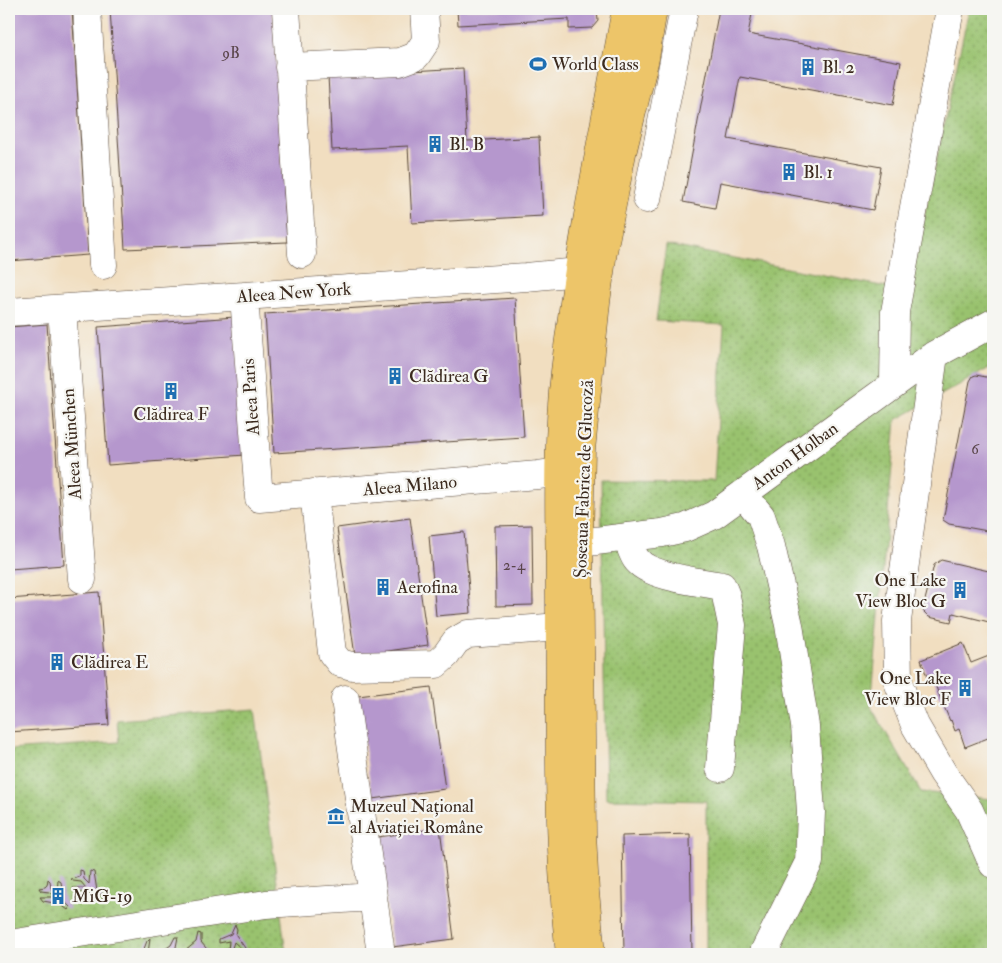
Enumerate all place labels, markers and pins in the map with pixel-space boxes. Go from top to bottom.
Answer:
place label: World Class [551,53,639,76]
sports icon: World Class [528,54,548,74]
place label: Bl. 2 [822,56,855,79]
building icon: Bl. 2 [798,57,818,77]
place label: Bl. B [449,133,484,156]
building icon: Bl. B [425,134,445,154]
place label: Bl. 1 [803,161,833,184]
building icon: Bl. 1 [779,162,799,182]
place label: Clădirea G [409,365,488,388]
building icon: Clădirea G [385,366,405,386]
building icon: Clădirea F [161,381,181,401]
place label: Clădirea F [133,403,209,426]
place label: One Lake View Bloc G [855,569,946,613]
place label: Aerofina [396,576,458,599]
building icon: Aerofina [373,577,393,597]
building icon: One Lake View Bloc G [950,580,970,600]
place label: Clădirea E [71,651,148,674]
building icon: Clădirea E [47,652,67,672]
place label: One Lake View Bloc F [864,667,951,711]
building icon: One Lake View Bloc F [955,678,975,698]
place label: Muzeul Național al Aviației Române [350,795,483,839]
museum icon: Muzeul Național al Aviației Române [326,806,346,826]
place label: MiG-19 [72,885,132,908]
building icon: MiG-19 [48,886,68,906]

